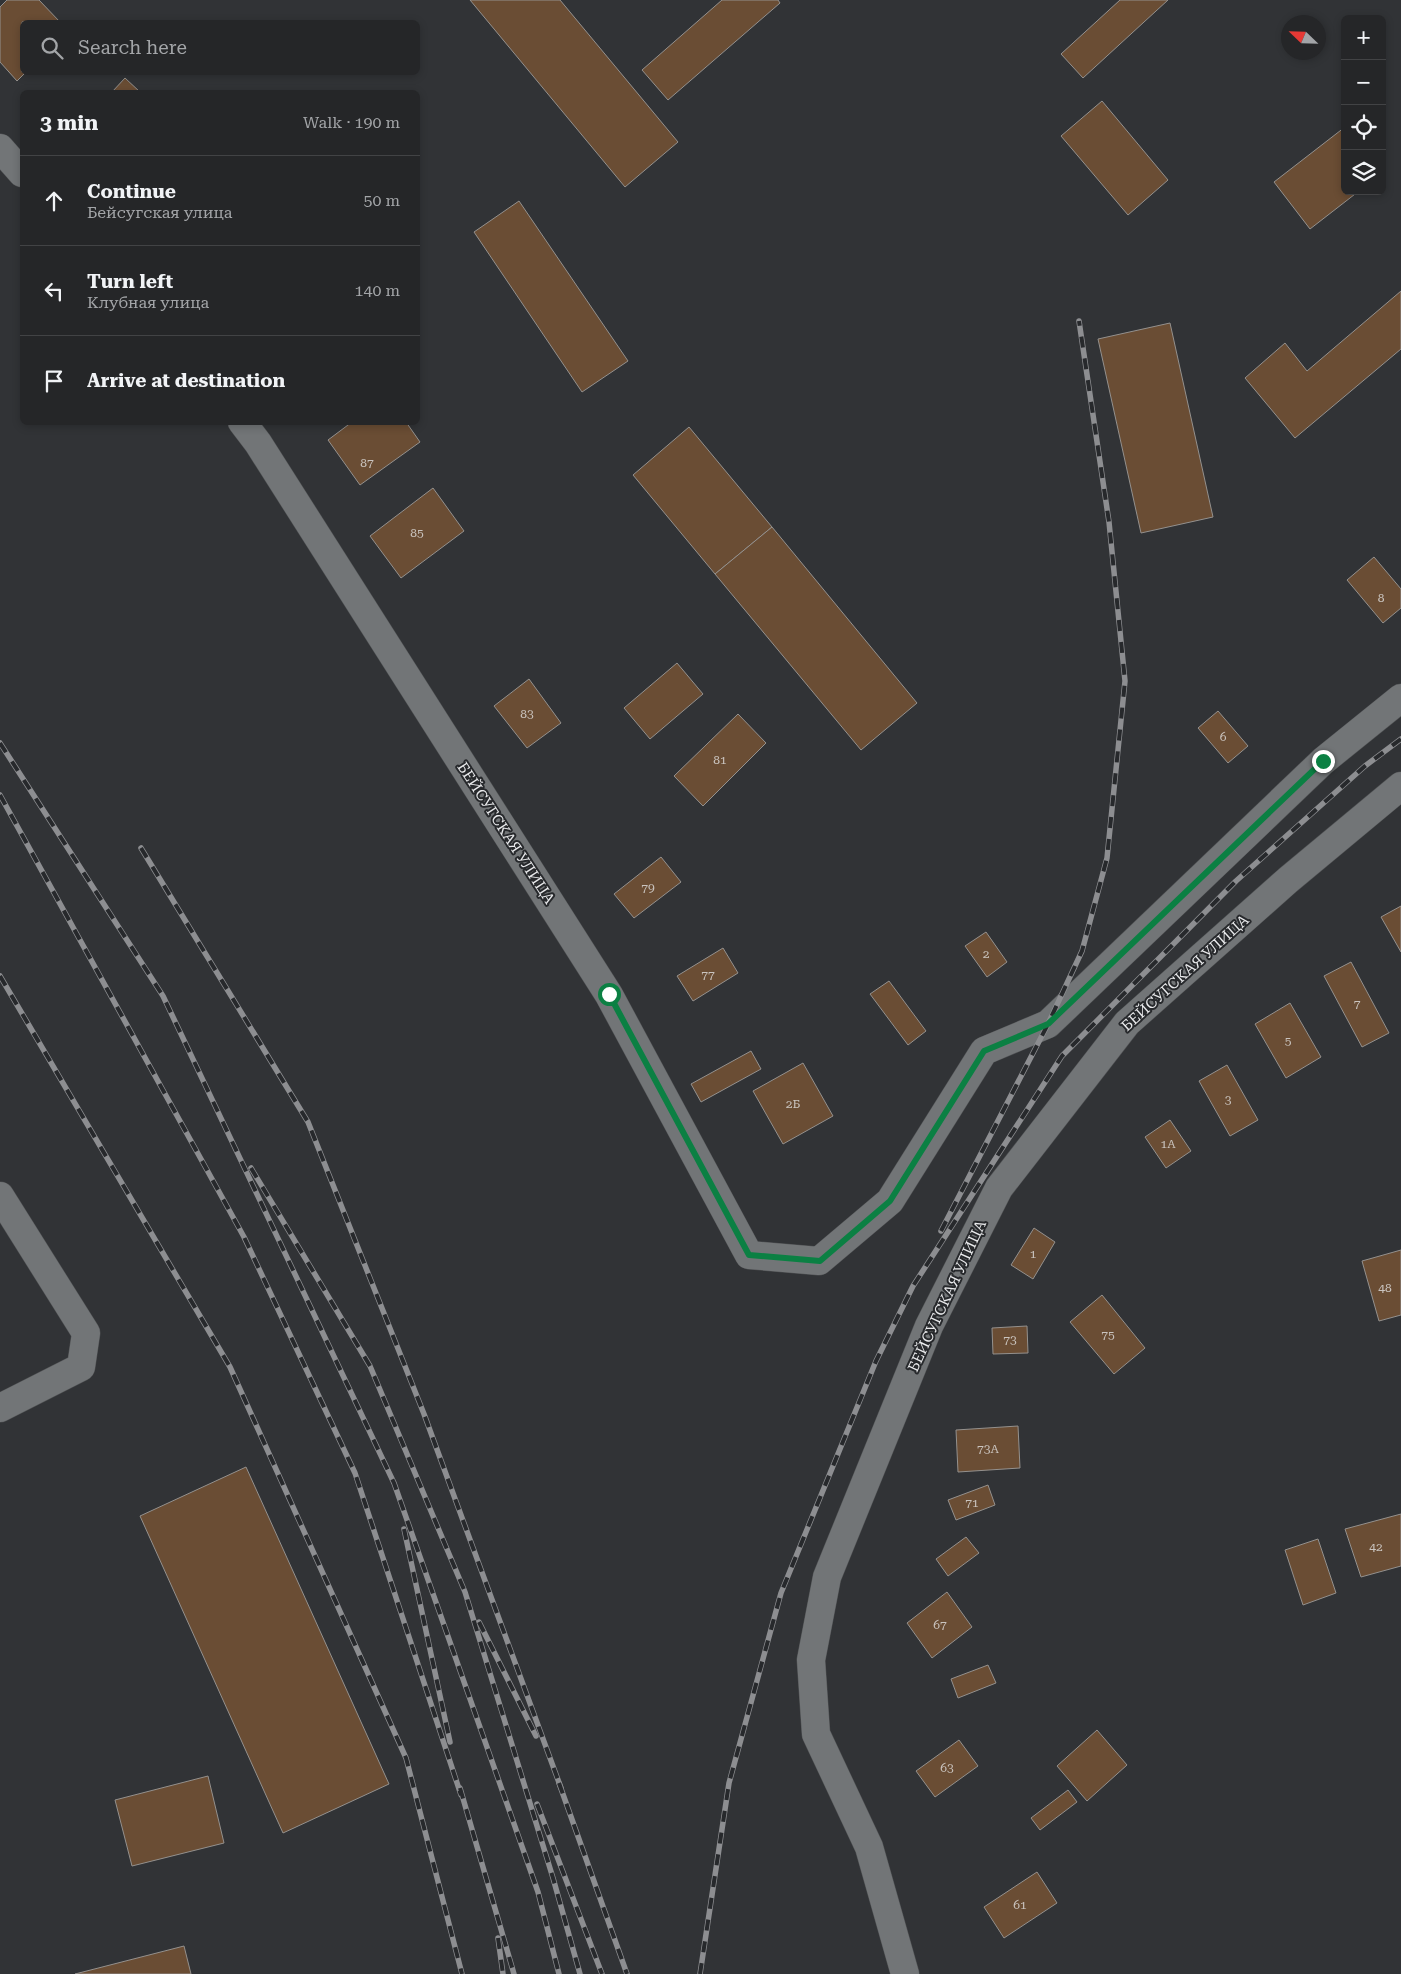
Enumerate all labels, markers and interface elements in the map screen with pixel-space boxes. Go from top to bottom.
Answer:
north arrow [1281,15,1326,60]
map controls [1341,15,1386,195]
button: + [1341,15,1386,60]
search box [20,20,420,75]
icon: search [38,34,66,62]
text: Search here [78,36,187,59]
button: − [1341,60,1386,105]
button: locate [1341,105,1386,150]
text: 3 min [40,111,98,135]
text: Walk · 190 m [303,113,400,132]
button: layers [1341,150,1386,195]
text: Continue [87,180,176,203]
icon: ahead [40,187,68,215]
text: 50 m [363,191,400,210]
text: Бейсугская улица [87,203,232,222]
text: Turn left [87,270,173,293]
icon: left [40,277,68,305]
text: 140 m [354,281,400,300]
text: Клубная улица [87,293,209,312]
icon: arrive [40,367,68,395]
text: Arrive at destination [87,369,285,392]
house number: 87 [360,456,374,470]
house number: 85 [410,526,424,540]
house number: 8 [1378,591,1385,605]
house number: 83 [520,707,534,721]
house number: 6 [1220,730,1227,744]
route end [1312,750,1335,773]
house number: 81 [713,753,727,767]
street label: БЕЙСУГСКАЯ УЛИЦА [453,759,559,908]
house number: 79 [641,881,655,895]
street label: БЕЙСУГСКАЯ УЛИЦА [1118,911,1253,1035]
house number: 2 [983,947,990,961]
house number: 77 [701,968,715,982]
route start [598,983,621,1006]
house number: 7 [1354,997,1361,1011]
house number: 5 [1285,1034,1292,1048]
house number: 3 [1225,1093,1232,1107]
house number: 2Б [786,1097,801,1111]
house number: 1А [1160,1137,1176,1151]
street label: БЕЙСУГСКАЯ УЛИЦА [904,1217,990,1375]
house number: 1 [1030,1247,1037,1261]
house number: 48 [1378,1281,1392,1295]
house number: 75 [1101,1328,1115,1342]
house number: 73 [1003,1333,1017,1347]
house number: 73А [977,1442,1000,1456]
house number: 71 [965,1496,979,1510]
house number: 42 [1369,1540,1383,1554]
house number: 67 [933,1618,947,1632]
house number: 63 [940,1761,954,1775]
house number: 61 [1013,1898,1027,1912]

